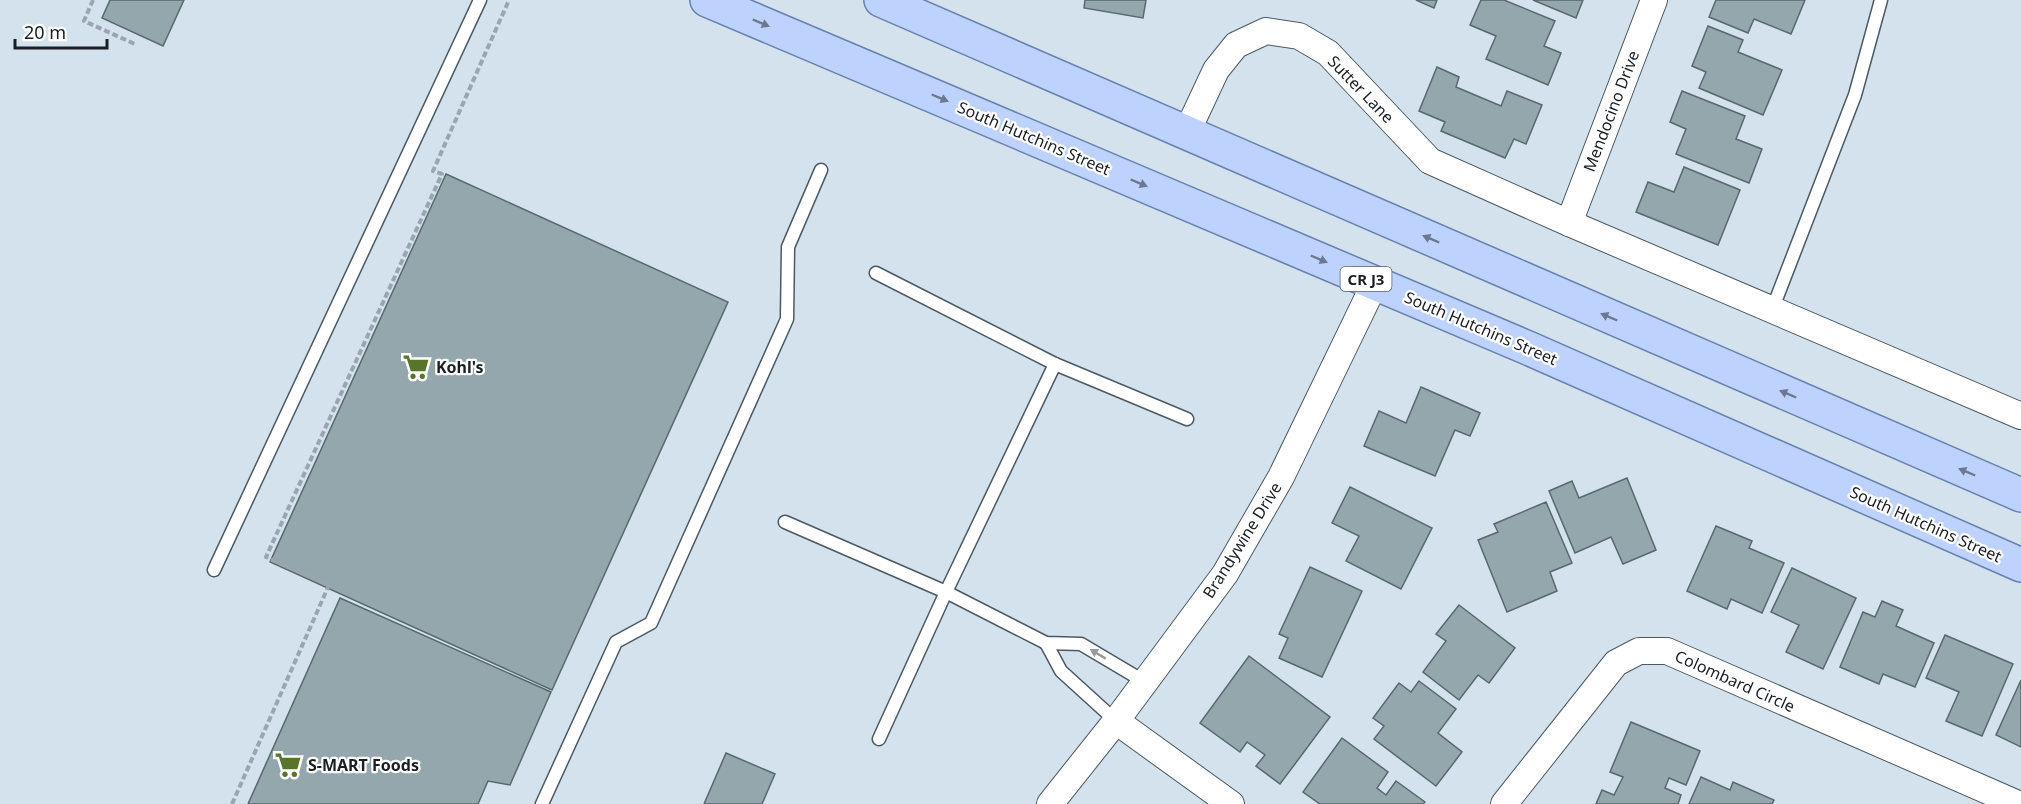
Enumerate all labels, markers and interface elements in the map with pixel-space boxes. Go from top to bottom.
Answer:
scale bar [15,12,106,50]
one-way arrow [752,18,770,28]
text: 20 m [24,20,66,44]
street label: Mendocino Drive [1578,47,1644,175]
street label: Sutter Lane [1323,50,1399,128]
one-way arrow [932,93,950,103]
street label: South Hutchins Street [954,96,1114,180]
one-way arrow [1130,179,1148,188]
one-way arrow [1421,234,1439,244]
one-way arrow [1310,254,1328,264]
road number: CR J3 [1340,267,1392,291]
street label: South Hutchins Street [1401,286,1561,370]
one-way arrow [1600,312,1618,322]
supermarket icon: Kohl's [401,352,431,382]
place label: Kohl's [436,356,484,378]
one-way arrow [1779,389,1797,399]
one-way arrow [1958,467,1976,477]
street label: Brandywine Drive [1197,478,1287,602]
street label: South Hutchins Street [1847,481,2005,567]
street label: Colombard Circle [1672,645,1798,717]
one-way arrow [1089,649,1106,659]
supermarket icon: S-MART Foods [273,750,303,780]
place label: S-MART Foods [308,754,419,776]

